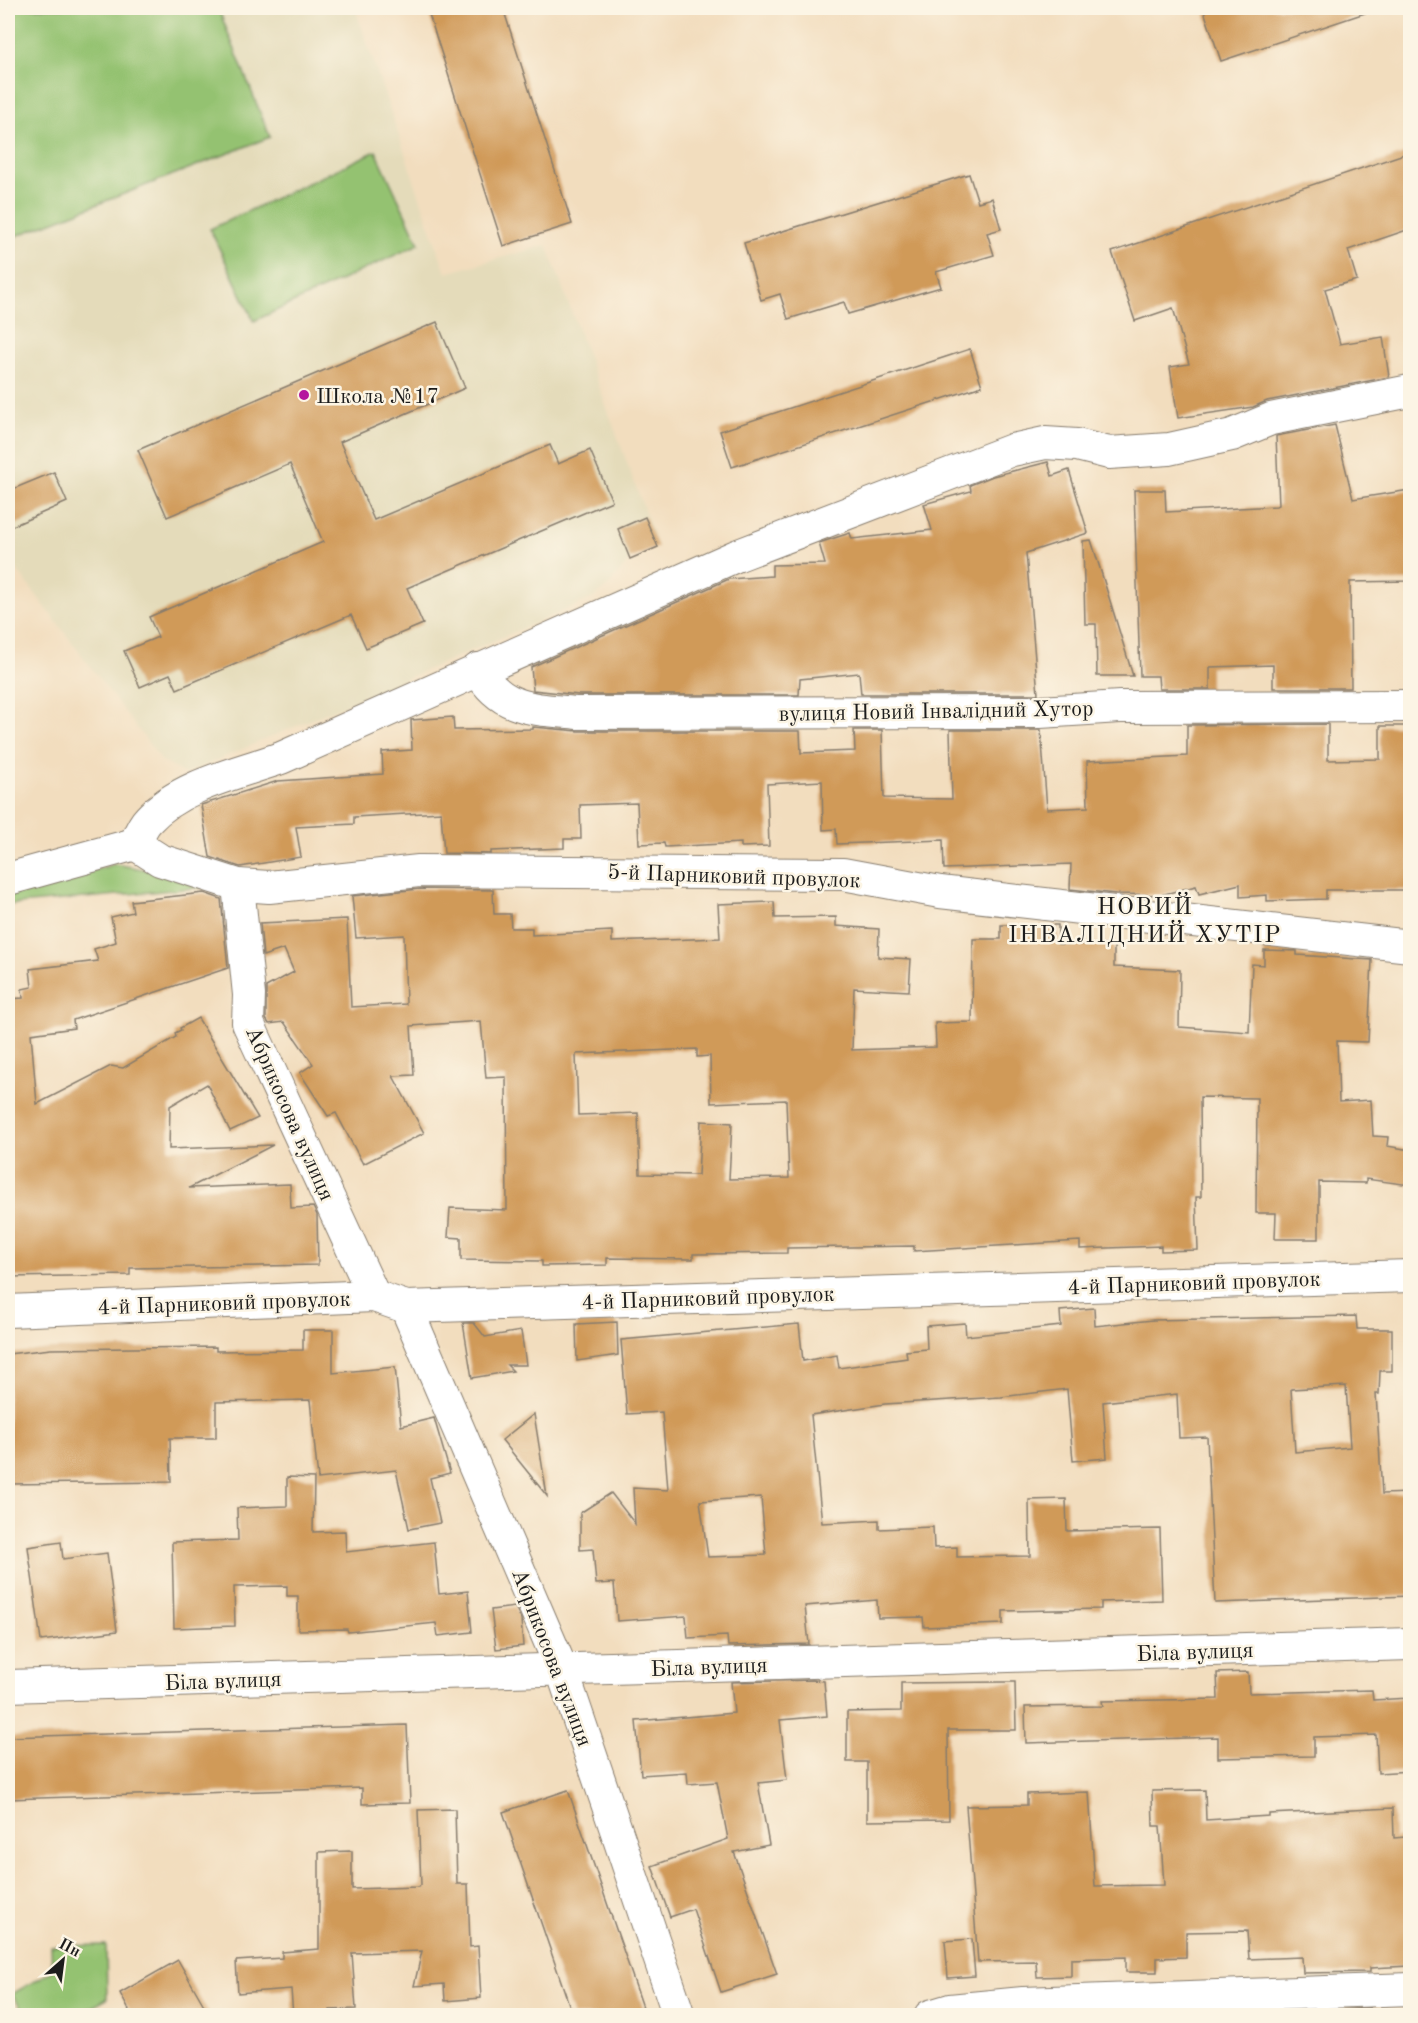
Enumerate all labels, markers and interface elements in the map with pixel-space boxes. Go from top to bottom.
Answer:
place label: Школа №17 [316,386,439,408]
marker: Школа №17 [297,388,311,402]
street label: вулиця Новий Інвалідний Хутор [778,698,1094,726]
street label: 5-й Парниковий провулок [607,862,861,892]
district label: НОВИЙ ІНВАЛІДНИЙ ХУТІР [1008,891,1282,948]
street label: Абрикосова вулиця [241,1023,338,1204]
street label: 4-й Парниковий провулок [1067,1269,1321,1299]
street label: 4-й Парниковий провулок [581,1284,835,1314]
street label: 4-й Парниковий провулок [97,1289,351,1319]
street label: Абрикосова вулиця [507,1566,595,1750]
street label: Біла вулиця [1136,1640,1254,1666]
street label: Біла вулиця [650,1655,768,1681]
street label: Біла вулиця [164,1669,282,1695]
north arrow [33,1930,93,1990]
text: Пн [56,1936,83,1961]

